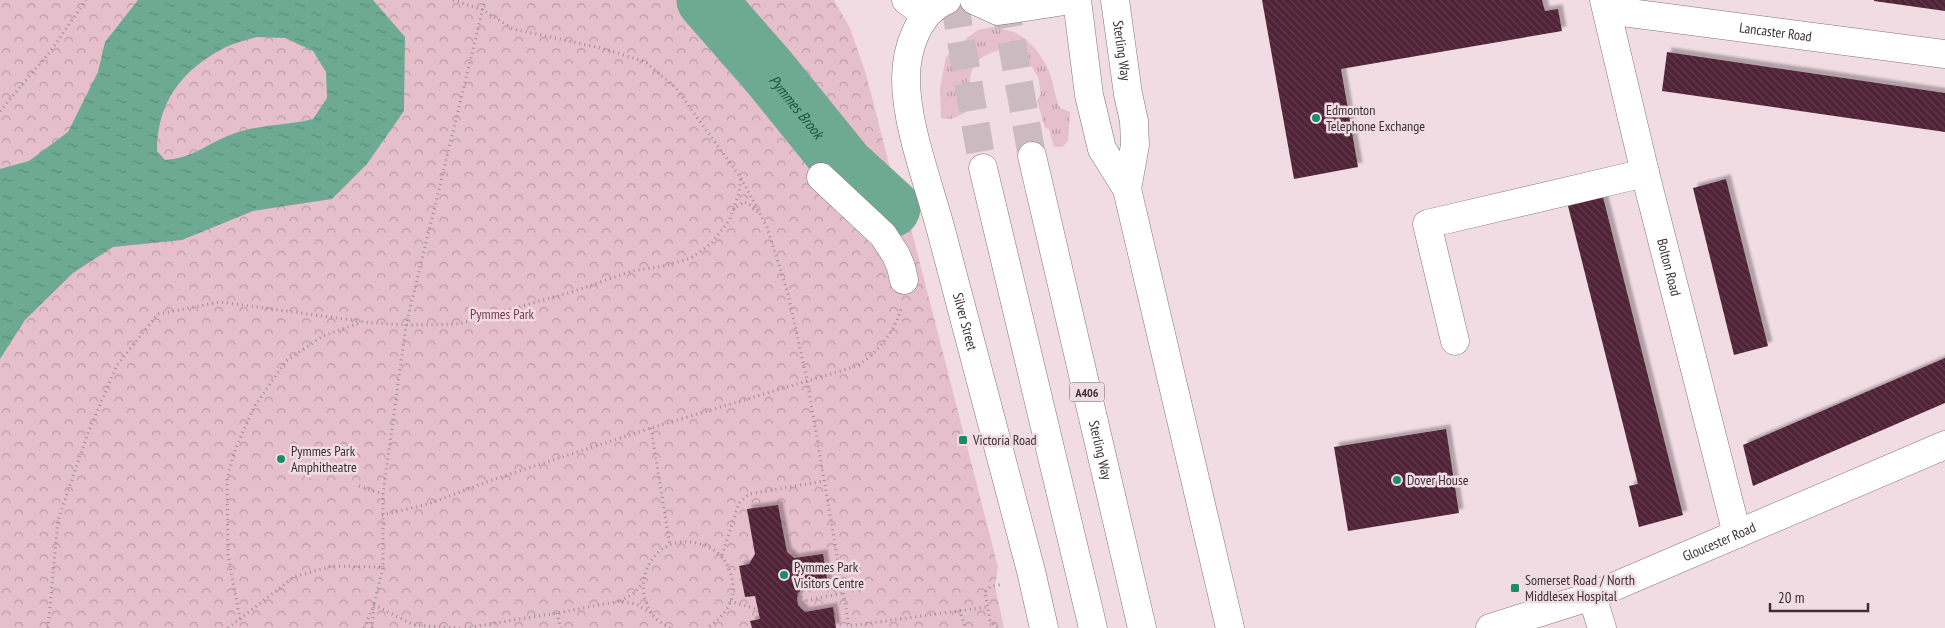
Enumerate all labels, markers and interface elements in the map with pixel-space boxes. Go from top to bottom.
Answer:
street label: Lancaster Road [1738,18,1813,46]
street label: Sterling Way [1109,19,1135,82]
water label: Pymmes Brook [765,71,830,144]
place label: Edmonton Telephone Exchange [1326,101,1425,135]
marker: Edmonton Telephone Exchange [1310,112,1322,124]
street label: Bolton Road [1653,236,1685,298]
street label: Silver Street [949,291,982,353]
park label: Pymmes Park [470,305,535,323]
road number: A406 [1070,382,1104,402]
street label: Sterling Way [1085,419,1116,482]
place label: Victoria Road [972,431,1037,449]
marker: Victoria Road [957,434,969,446]
place label: Pymmes Park Amphitheatre [291,442,357,476]
marker: Pymmes Park Amphitheatre [275,453,287,465]
place label: Dover House [1407,471,1469,489]
marker: Dover House [1391,474,1403,486]
street label: Gloucester Road [1680,518,1758,565]
place label: Pymmes Park Visitors Centre [793,558,864,592]
marker: Pymmes Park Visitors Centre [778,569,790,581]
place label: Somerset Road / North Middlesex Hospital [1525,571,1635,605]
scale bar [1770,580,1868,612]
marker: Somerset Road / North Middlesex Hospital [1509,582,1521,594]
text: 20 m [1778,588,1804,607]

